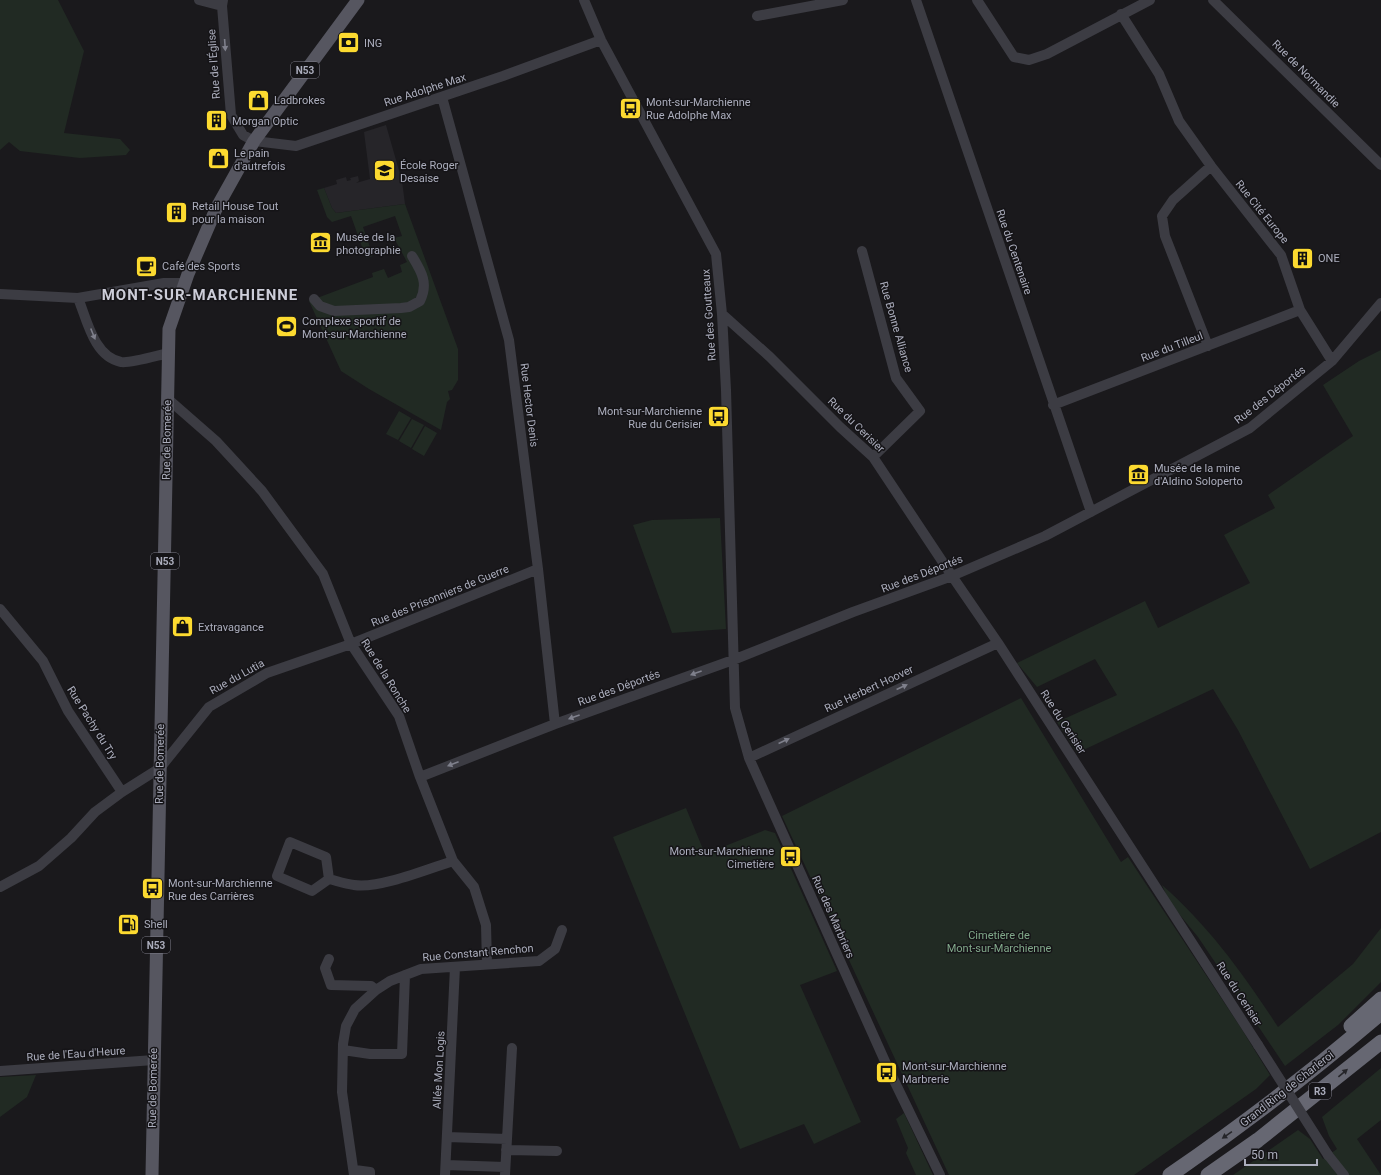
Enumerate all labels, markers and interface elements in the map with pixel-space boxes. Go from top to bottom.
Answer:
street label: Rue de l'Église [205,28,223,99]
bank icon: ING [335,30,361,56]
place label: ING [364,37,382,50]
street label: Rue de Normandie [1269,37,1343,111]
one-way arrow [221,39,228,51]
road number: N53 [291,62,319,78]
street label: Rue Adolphe Max [382,70,468,109]
shop icon: Ladbrokes [246,87,272,113]
place label: Ladbrokes [274,94,325,107]
bus stop icon: Mont-sur-Marchienne Rue Adolphe Max [617,95,643,121]
place label: Mont-sur-Marchienne Rue Adolphe Max [646,96,751,122]
building icon: Morgan Optic [204,108,230,134]
place label: Morgan Optic [232,115,298,128]
shop icon: Le pain d'autrefois [206,146,232,172]
place label: Le pain d'autrefois [234,147,286,173]
school or university icon: École Roger Desaise [371,158,397,184]
place label: École Roger Desaise [400,159,458,185]
street label: Rue Cité Europe [1233,178,1292,246]
building icon: Retail House Tout pour la maison [164,199,190,225]
place label: Retail House Tout pour la maison [192,200,279,226]
street label: Rue du Centenaire [993,208,1035,296]
museum icon: Musée de la photographie [308,230,334,256]
place label: Musée de la photographie [336,231,401,257]
building icon: ONE [1289,245,1315,271]
place label: ONE [1318,252,1340,265]
cafe icon: Café des Sports [134,253,160,279]
place label: Café des Sports [162,260,240,273]
street label: Rue des Goutteaux [699,268,719,361]
street label: Rue Bonne Alliance [877,280,915,374]
district label: MONT-SUR-MARCHIENNE [102,286,298,304]
sports icon: Complexe sportif de Mont-sur-Marchienne [274,314,300,340]
place label: Complexe sportif de Mont-sur-Marchienne [302,315,407,341]
one-way arrow [90,329,96,340]
street label: Rue du Tilleul [1139,329,1205,365]
street label: Rue Hector Denis [517,362,541,448]
street label: Rue des Déportés [1232,363,1308,427]
street label: Rue du Cerisier [825,395,887,455]
street label: Rue de Bomerée [160,400,174,480]
bus stop icon: Mont-sur-Marchienne Rue du Cerisier [705,404,731,430]
place label: Mont-sur-Marchienne Rue du Cerisier [597,405,702,431]
museum icon: Musée de la mine d'Aldino Soloperto [1126,461,1152,487]
place label: Musée de la mine d'Aldino Soloperto [1154,462,1243,488]
street label: Rue des Déportés [879,552,965,596]
road number: N53 [151,553,179,569]
street label: Rue des Prisonniers de Guerre [369,562,511,630]
shop icon: Extravagance [170,614,196,640]
place label: Extravagance [198,621,264,634]
street label: Rue de la Ronche [358,637,414,715]
street label: Rue du Lutia [207,657,267,697]
street label: Rue Herbert Hoover [823,663,916,715]
street label: Rue des Déportés [576,667,662,709]
one-way arrow [690,670,702,676]
street label: Rue Pachy du Try [64,684,120,763]
one-way arrow [897,684,908,690]
street label: Rue du Cerisier [1037,688,1089,757]
one-way arrow [567,714,579,720]
street label: Rue de Bomerée [153,724,167,804]
one-way arrow [779,738,790,744]
one-way arrow [447,761,458,767]
bus stop icon: Mont-sur-Marchienne Cimetière [777,844,803,870]
place label: Mont-sur-Marchienne Cimetière [669,845,774,871]
street label: Rue des Marbriers [809,874,857,961]
bus stop icon: Mont-sur-Marchienne Rue des Carrières [139,876,165,902]
place label: Mont-sur-Marchienne Rue des Carrières [168,877,273,903]
fuel station icon: Shell [116,911,142,937]
place label: Shell [144,918,168,931]
park label: Cimetière de Mont-sur-Marchienne [947,929,1051,955]
road number: N53 [142,937,170,953]
street label: Rue Constant Renchon [422,942,534,964]
street label: Rue du Cerisier [1213,960,1265,1029]
street label: Allée Mon Logis [430,1030,448,1109]
street label: Rue de l'Eau d'Heure [26,1044,126,1064]
street label: Rue de Bomerée [146,1048,160,1128]
street label: Grand Ring de Charleroi [1238,1048,1336,1130]
bus stop icon: Mont-sur-Marchienne Marbrerie [874,1059,900,1085]
place label: Mont-sur-Marchienne Marbrerie [902,1060,1007,1086]
one-way arrow [1338,1068,1349,1077]
road number: R3 [1309,1083,1331,1099]
one-way arrow [1222,1131,1232,1139]
scale bar [1245,1141,1317,1167]
text: 50 m [1251,1148,1278,1162]

